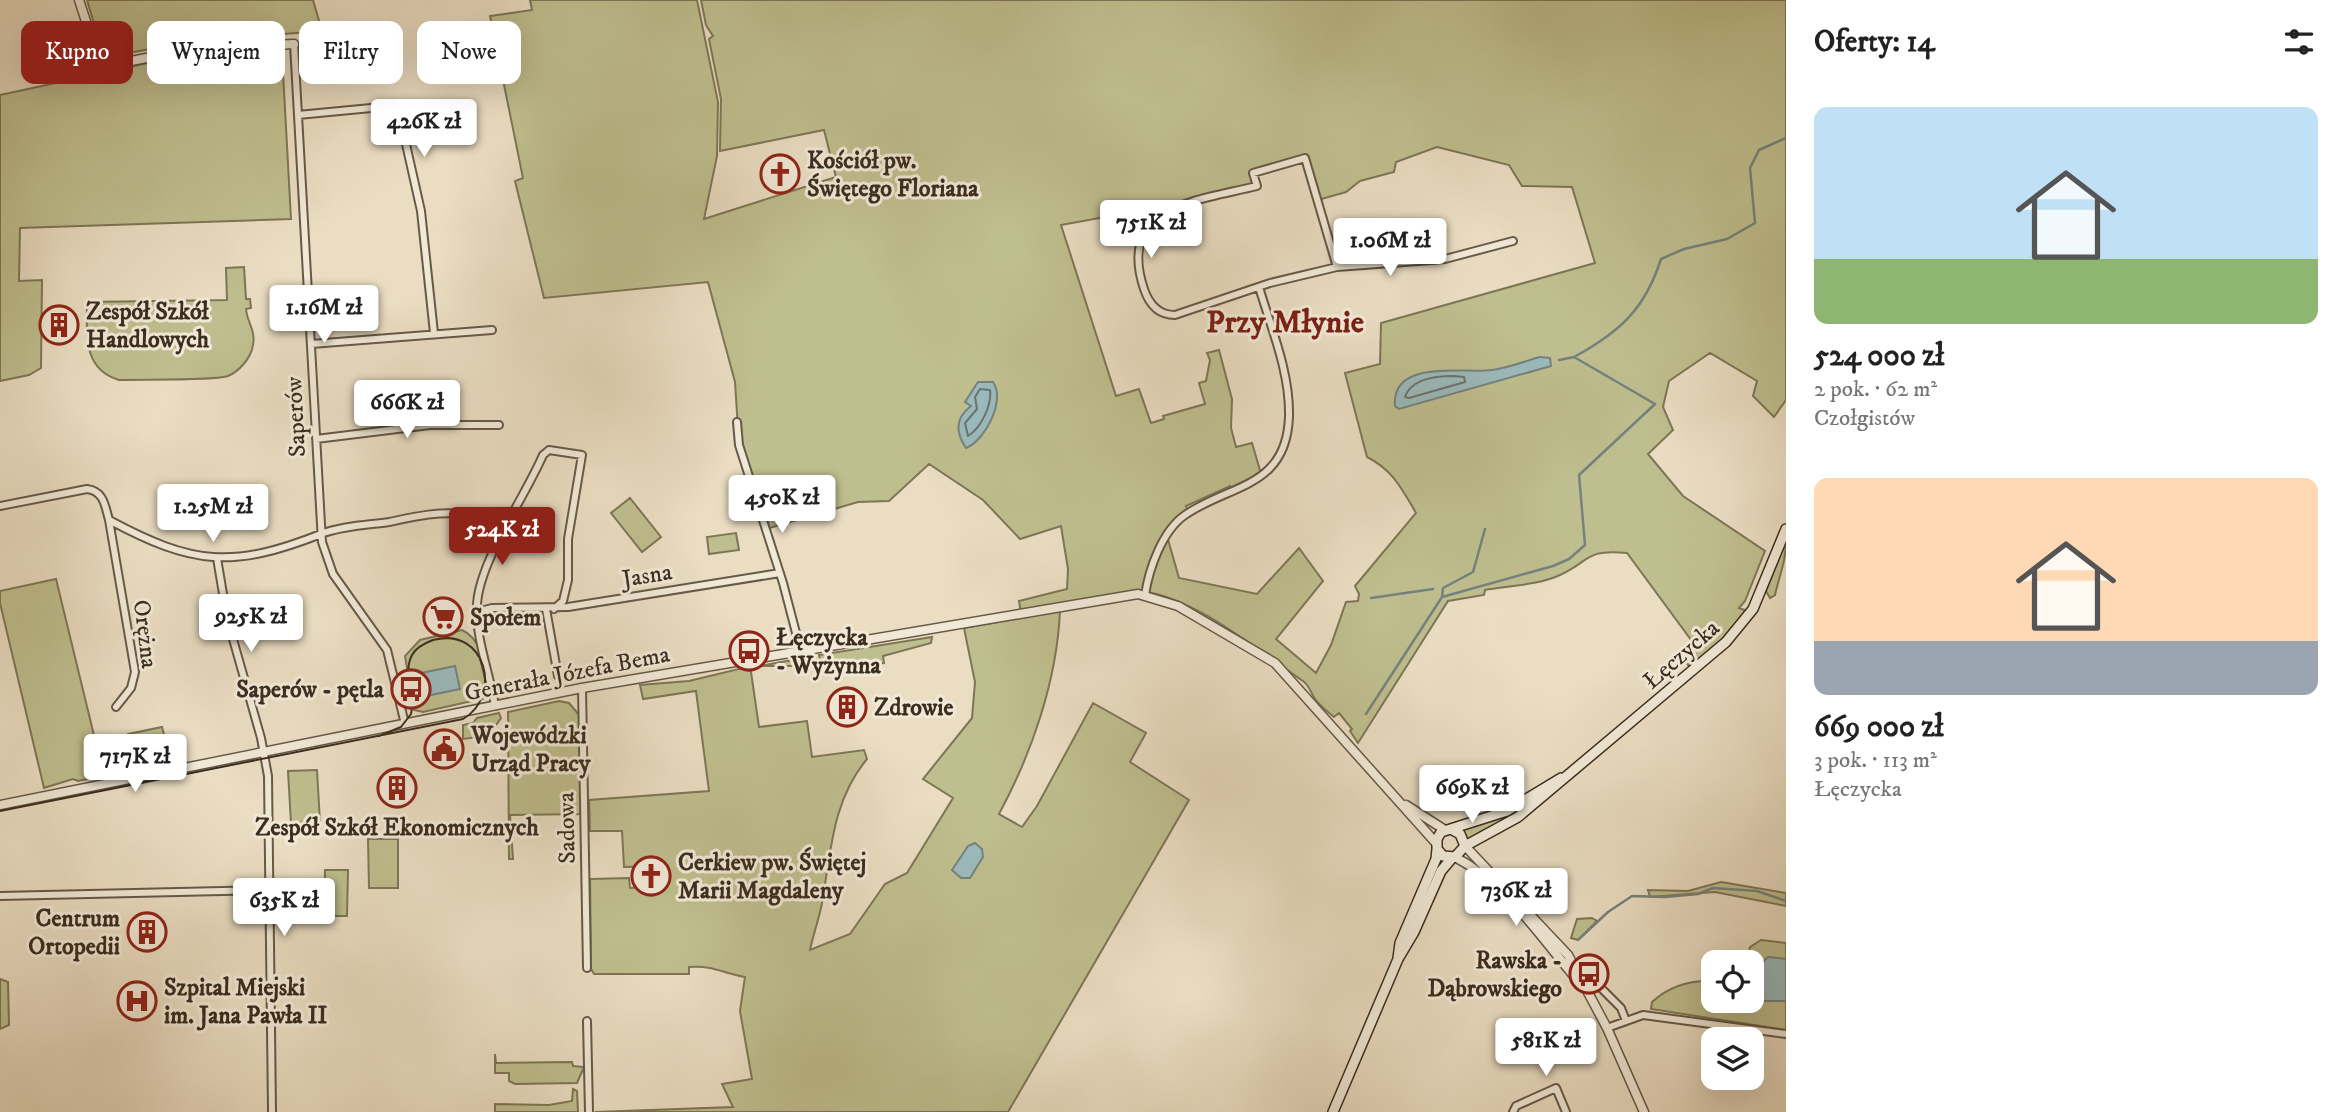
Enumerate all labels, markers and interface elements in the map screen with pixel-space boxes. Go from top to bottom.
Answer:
chip: Kupno [21,21,133,84]
chip: Wynajem [147,21,285,84]
chip: Filtry [299,21,403,84]
chip: Nowe [417,21,521,84]
icon: filters [2280,23,2318,61]
text: Oferty: 14 [1814,24,1935,61]
pin: 426K zł [359,100,489,159]
text: 426K zł [387,107,461,136]
place label: Kościół pw. Świętego Floriana [807,146,979,204]
icon: home [2003,152,2129,278]
church icon: Kościół pw. Świętego Floriana [759,153,801,195]
pin: 751K zł [1086,201,1216,260]
text: 751K zł [1116,208,1186,237]
pin: 1.06M zł [1318,218,1462,278]
text: 1.06M zł [1349,226,1431,255]
pin: 1.16M zł [252,286,396,345]
text: 1.16M zł [285,293,363,322]
place label: Zespół Szkół Handlowych [86,297,209,355]
district label: Przy Młynie [1206,303,1364,343]
building icon: Zespół Szkół Handlowych [38,304,80,346]
text: 524 000 zł [1814,338,1944,375]
street label: Saperów [279,375,313,458]
text: 2 pok. · 62 m² [1814,375,1937,404]
pin: 666K zł [342,380,472,440]
text: 666K zł [370,388,444,417]
text: Czołgistów [1814,404,1915,433]
pin: 450K zł [717,476,847,535]
text: 450K zł [745,483,819,512]
pin: 1.25M zł [141,484,285,544]
text: 1.25M zł [173,492,253,521]
pin: 524K zł [437,508,567,567]
text: 524K zł [465,515,539,544]
icon: home [2003,523,2129,649]
street label: Jasna [618,557,675,595]
pin: 925K zł [186,594,316,654]
supermarket icon: Społem [422,596,464,638]
street label: Orężna [126,598,164,671]
text: 925K zł [215,602,287,631]
place label: Społem [470,603,541,633]
street label: Łęczycka [1637,613,1727,696]
place label: Łęczycka - Wyżynna [776,623,882,681]
bus stop icon: Łęczycka - Wyżynna [728,630,770,672]
street label: Generała Józefa Bema [462,639,673,709]
bus stop icon: Saperów - pętla [390,668,432,710]
place label: Saperów - pętla [236,675,385,705]
building icon: Zdrowie [826,686,868,728]
place label: Zdrowie [874,693,953,723]
text: 669 000 zł [1814,709,1944,746]
place label: Wojewódzki Urząd Pracy [470,721,591,779]
public building icon: Wojewódzki Urząd Pracy [423,728,465,770]
pin: 717K zł [70,734,200,794]
text: 717K zł [100,742,170,771]
text: 3 pok. · 113 m² [1814,746,1937,775]
pin: 669K zł [1407,766,1537,825]
building icon: Zespół Szkół Ekonomicznych [376,767,418,809]
text: 669K zł [1435,773,1509,802]
text: Łęczycka [1814,775,1902,804]
street label: Sadowa [551,791,583,864]
place label: Zespół Szkół Ekonomicznych [255,813,539,843]
place label: Cerkiew pw. Świętej Marii Magdaleny [678,847,866,906]
church icon: Cerkiew pw. Świętej Marii Magdaleny [630,855,672,897]
pin: 736K zł [1451,869,1581,928]
text: 736K zł [1481,876,1551,905]
pin: 635K zł [219,878,349,938]
text: 635K zł [249,886,319,915]
place label: Centrum Ortopedii [28,904,120,962]
building icon: Centrum Ortopedii [126,911,168,953]
place label: Rawska - Dąbrowskiego [1427,946,1562,1004]
map controls [1701,950,1764,1090]
button: locate [1701,950,1764,1013]
bus stop icon: Rawska - Dąbrowskiego [1568,953,1610,995]
place label: Szpital Miejski im. Jana Pawła II [164,973,328,1031]
hospital icon: Szpital Miejski im. Jana Pawła II [116,980,158,1022]
pin: 581K zł [1481,1018,1611,1078]
text: 581K zł [1511,1026,1581,1055]
button: layers [1701,1027,1764,1090]

